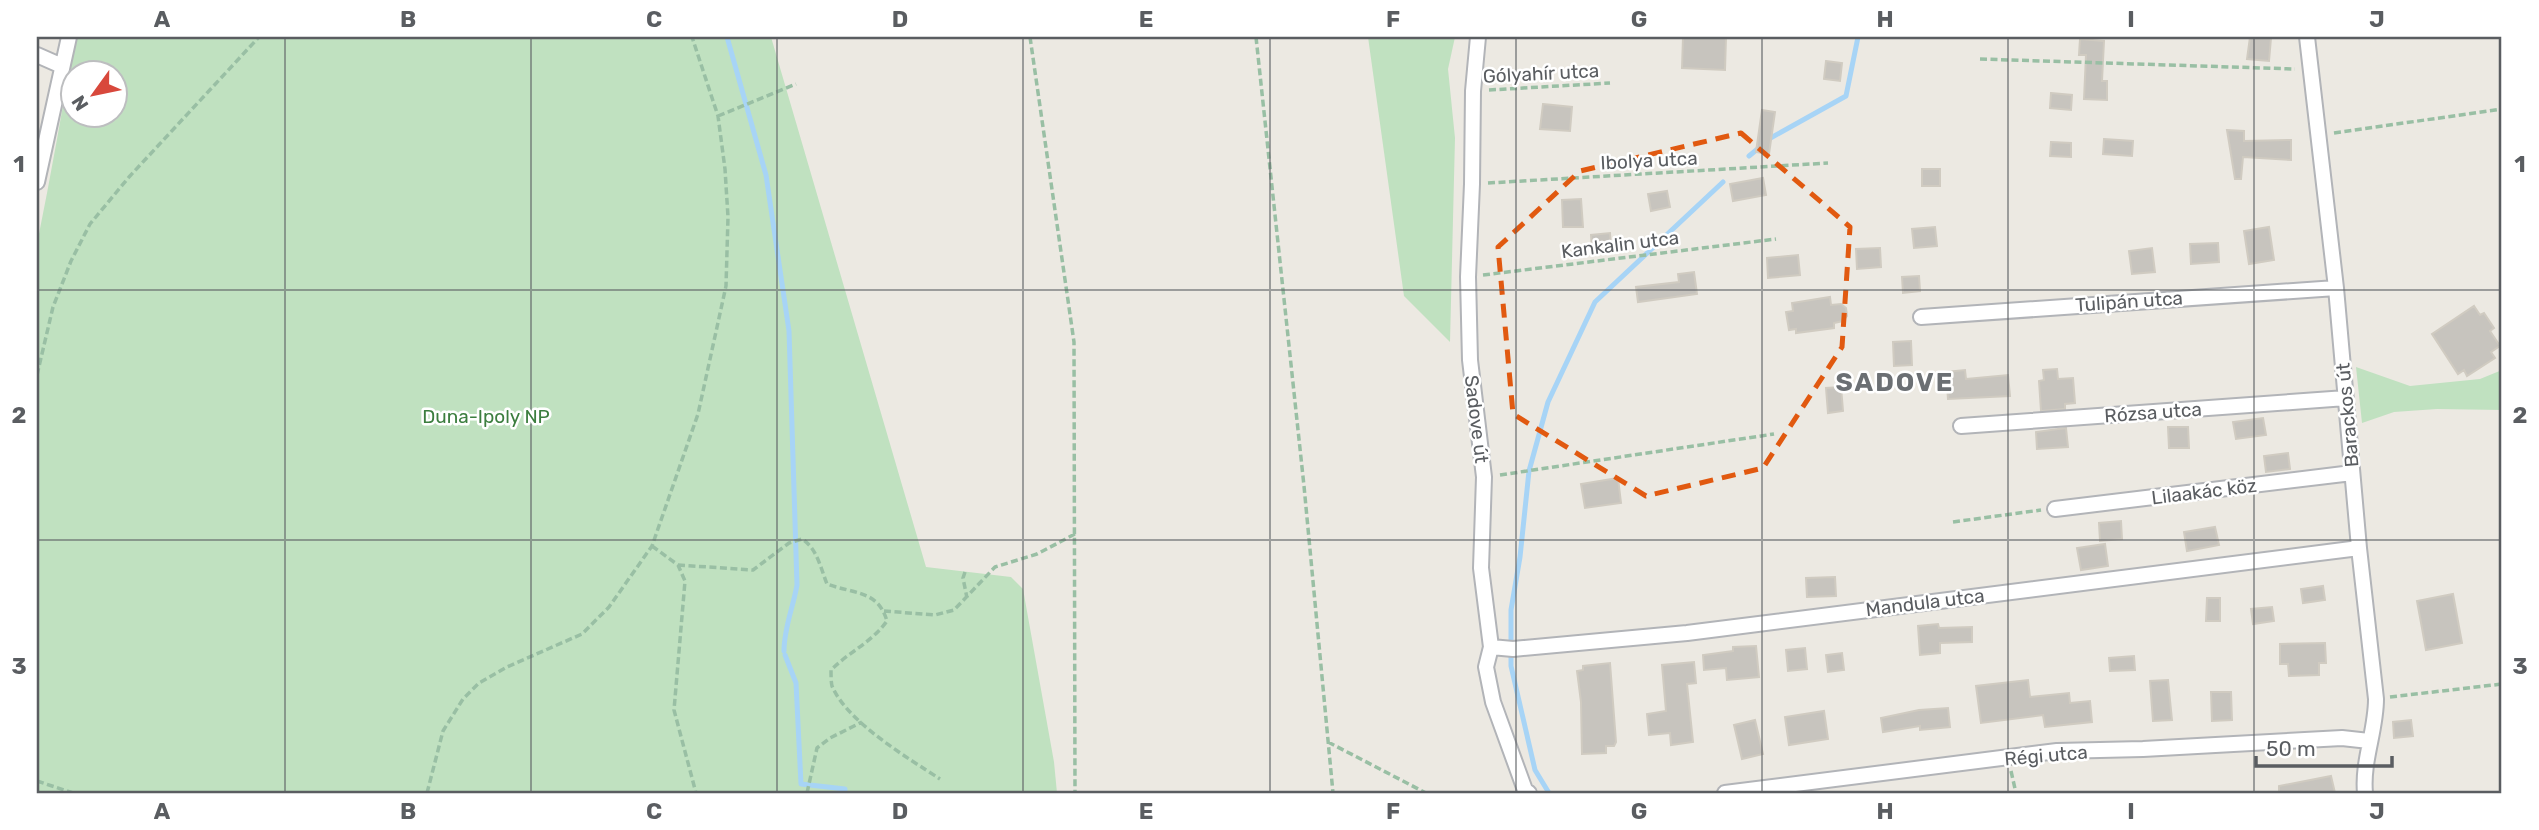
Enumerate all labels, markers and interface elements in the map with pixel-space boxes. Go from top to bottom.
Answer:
text: A [154,5,171,33]
text: B [400,5,416,33]
text: C [646,5,662,33]
text: D [892,5,908,33]
text: E [1139,5,1153,33]
text: F [1386,5,1400,33]
text: G [1631,5,1647,33]
text: H [1876,5,1894,33]
text: I [2127,5,2135,33]
text: J [2369,5,2385,33]
street label: Gólyahír utca [1482,59,1600,88]
north arrow [60,60,130,130]
text: N [67,91,94,115]
street label: Ibolya utca [1600,146,1698,175]
text: 1 [13,150,25,178]
text: 1 [2514,150,2526,178]
street label: Kankalin utca [1560,226,1680,263]
street label: Tulipán utca [2074,286,2184,317]
street label: Barackos út [2331,361,2364,468]
district label: SADOVE [1836,367,1954,398]
street label: Sadove út [1460,374,1493,465]
street label: Rózsa utca [2104,398,2202,427]
text: 2 [12,401,26,429]
text: 2 [2513,401,2527,429]
park label: Duna-Ipoly NP [422,405,550,428]
street label: Lilaakác köz [2150,474,2258,509]
street label: Mandula utca [1864,584,1986,621]
text: 3 [11,652,27,680]
text: 3 [2512,652,2528,680]
scale bar [2256,725,2392,769]
text: 50 m [2266,736,2316,761]
street label: Régi utca [2003,740,2089,771]
text: A [154,797,171,825]
text: B [400,797,416,825]
text: C [646,797,662,825]
text: D [892,797,908,825]
text: E [1139,797,1153,825]
text: F [1386,797,1400,825]
text: G [1631,797,1647,825]
text: H [1876,797,1894,825]
text: I [2127,797,2135,825]
text: J [2369,797,2385,825]

